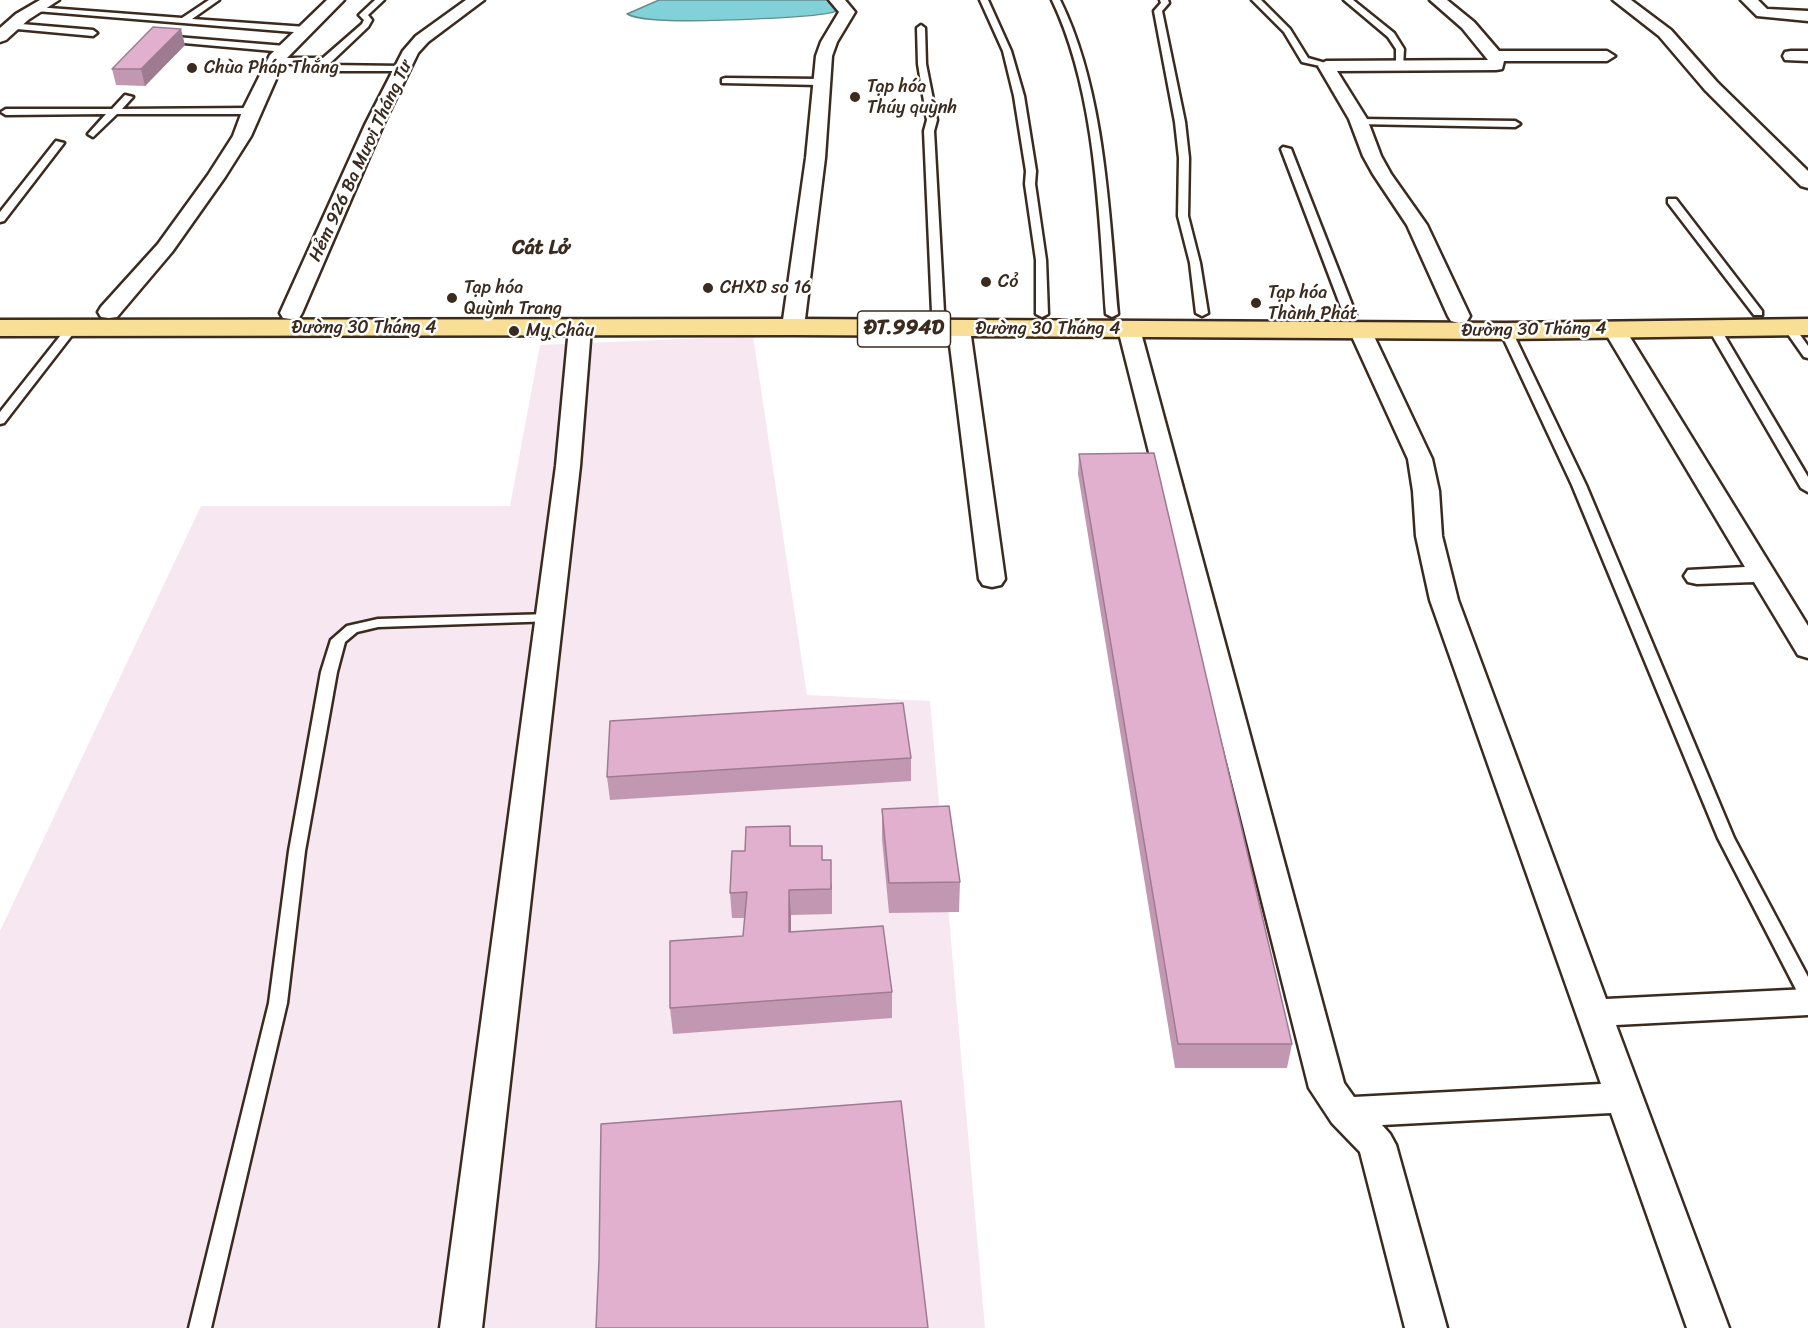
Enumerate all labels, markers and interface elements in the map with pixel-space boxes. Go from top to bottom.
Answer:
place label: Chùa Pháp Thắng [204,57,339,79]
street label: Hẻm 926 Ba Mươi Tháng Tư [305,57,417,265]
marker: Chùa Pháp Thắng [185,61,199,75]
place label: Tạp hóa Thúy quỳnh [867,76,957,118]
marker: Tạp hóa Thúy quỳnh [848,90,862,104]
district label: Cát Lở [512,237,570,261]
place label: Cỏ [998,271,1018,293]
marker: Cỏ [979,275,993,289]
place label: Tạp hóa Quỳnh Trang [464,277,562,320]
place label: CHXD so 16 [720,277,811,299]
marker: CHXD so 16 [701,281,715,295]
place label: Tạp hóa Thành Phát [1268,282,1358,324]
marker: Tạp hóa Quỳnh Trang [445,291,459,305]
marker: Tạp hóa Thành Phát [1249,296,1263,310]
road number: ĐT.994D [858,311,950,347]
street label: Đường 30 Tháng 4 [291,317,437,339]
street label: Đường 30 Tháng 4 [975,318,1121,340]
street label: Đường 30 Tháng 4 [1461,318,1607,342]
place label: Mỵ Châu [526,320,594,342]
marker: Mỵ Châu [507,324,521,338]

